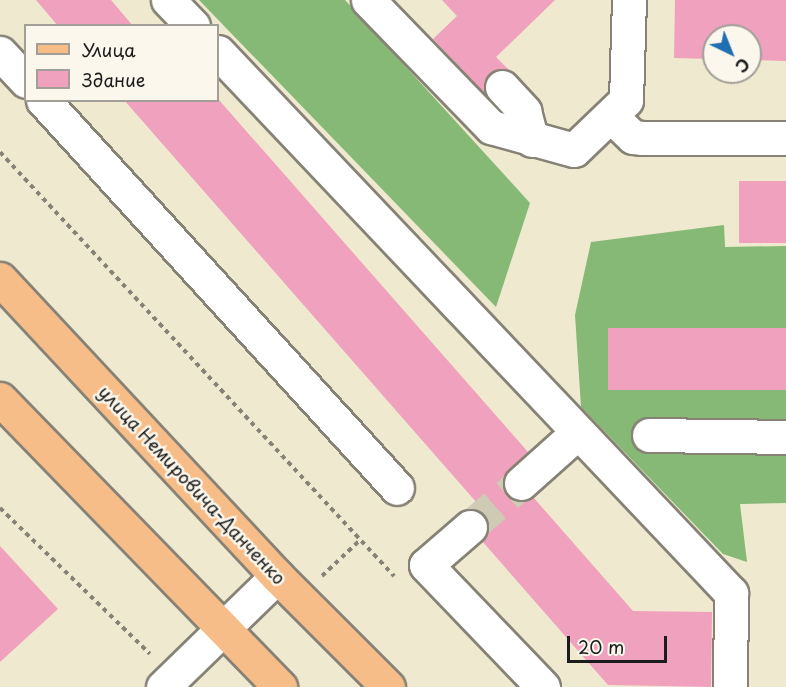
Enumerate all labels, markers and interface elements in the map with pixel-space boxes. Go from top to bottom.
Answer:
legend [24,24,219,102]
north arrow [702,24,762,84]
text: Улица [82,36,136,63]
text: С [730,53,756,79]
text: Здание [82,66,145,93]
street label: улица Немировича-Данченко [94,381,290,589]
scale bar [570,624,670,662]
text: 20 m [578,633,624,660]

